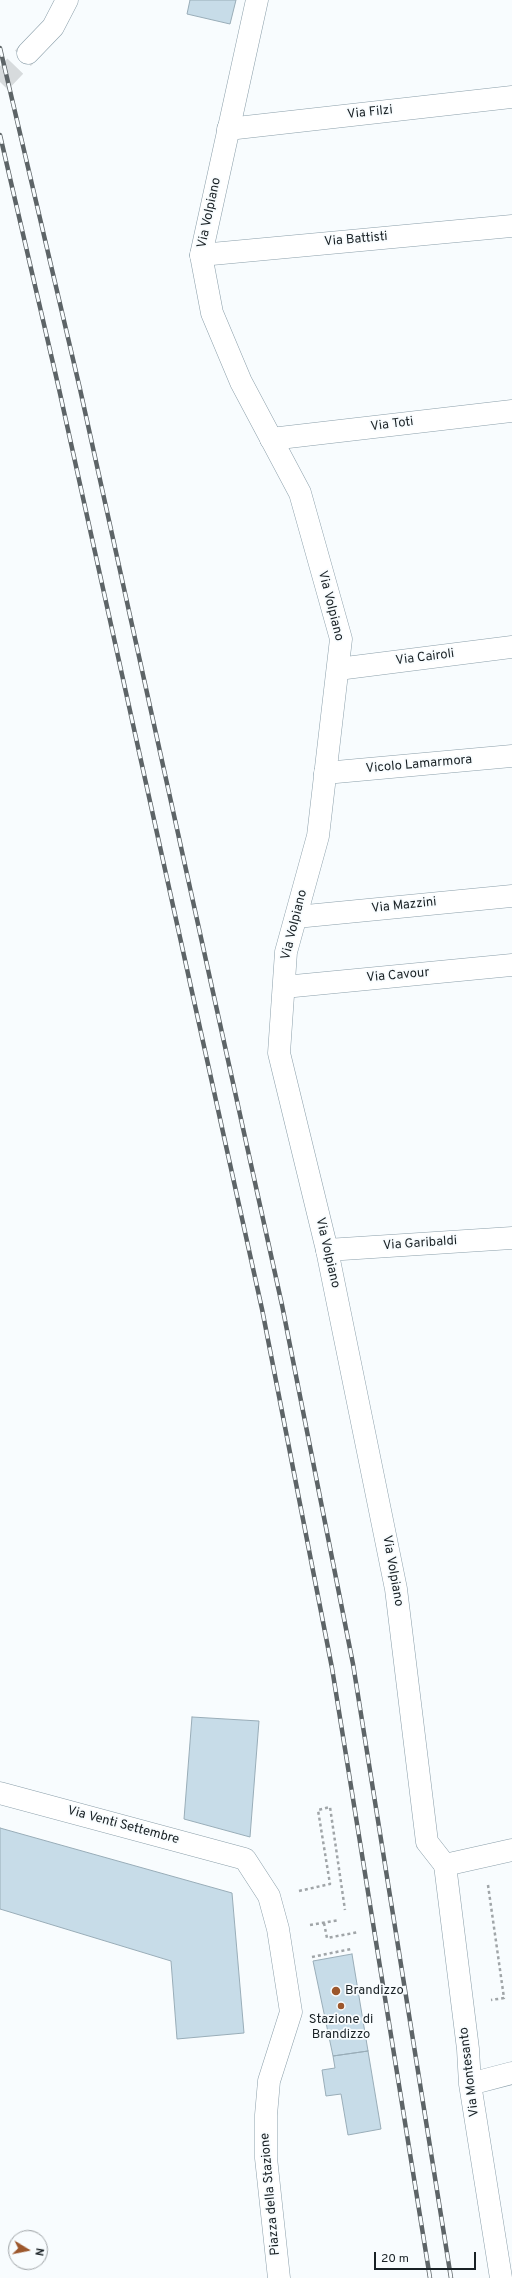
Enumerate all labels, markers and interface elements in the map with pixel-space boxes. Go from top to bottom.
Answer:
street label: Via Filzi [347,103,393,123]
street label: Via Volpiano [195,176,225,250]
street label: Via Battisti [324,229,388,251]
street label: Via Toti [370,415,414,435]
street label: Via Volpiano [314,569,346,643]
street label: Via Cairoli [395,647,455,669]
street label: Vicolo Lamarmora [365,753,473,777]
street label: Via Volpiano [279,888,311,962]
street label: Via Mazzini [371,895,437,917]
street label: Via Cavour [366,965,430,987]
street label: Via Volpiano [311,1216,343,1290]
street label: Via Garibaldi [382,1234,458,1254]
street label: Via Volpiano [378,1534,406,1608]
street label: Via Venti Settembre [65,1804,181,1848]
place label: Brandizzo [345,1983,404,1999]
marker: Brandizzo [330,1985,342,1997]
marker: Stazione di Brandizzo [336,2001,346,2011]
place label: Stazione di Brandizzo [309,2012,373,2043]
street label: Via Montesanto [457,2026,483,2118]
street label: Piazza della Stazione [258,2132,284,2256]
north arrow [8,2230,48,2270]
scale bar [376,2244,478,2270]
text: N [31,2247,46,2257]
text: 20 m [381,2251,409,2267]

